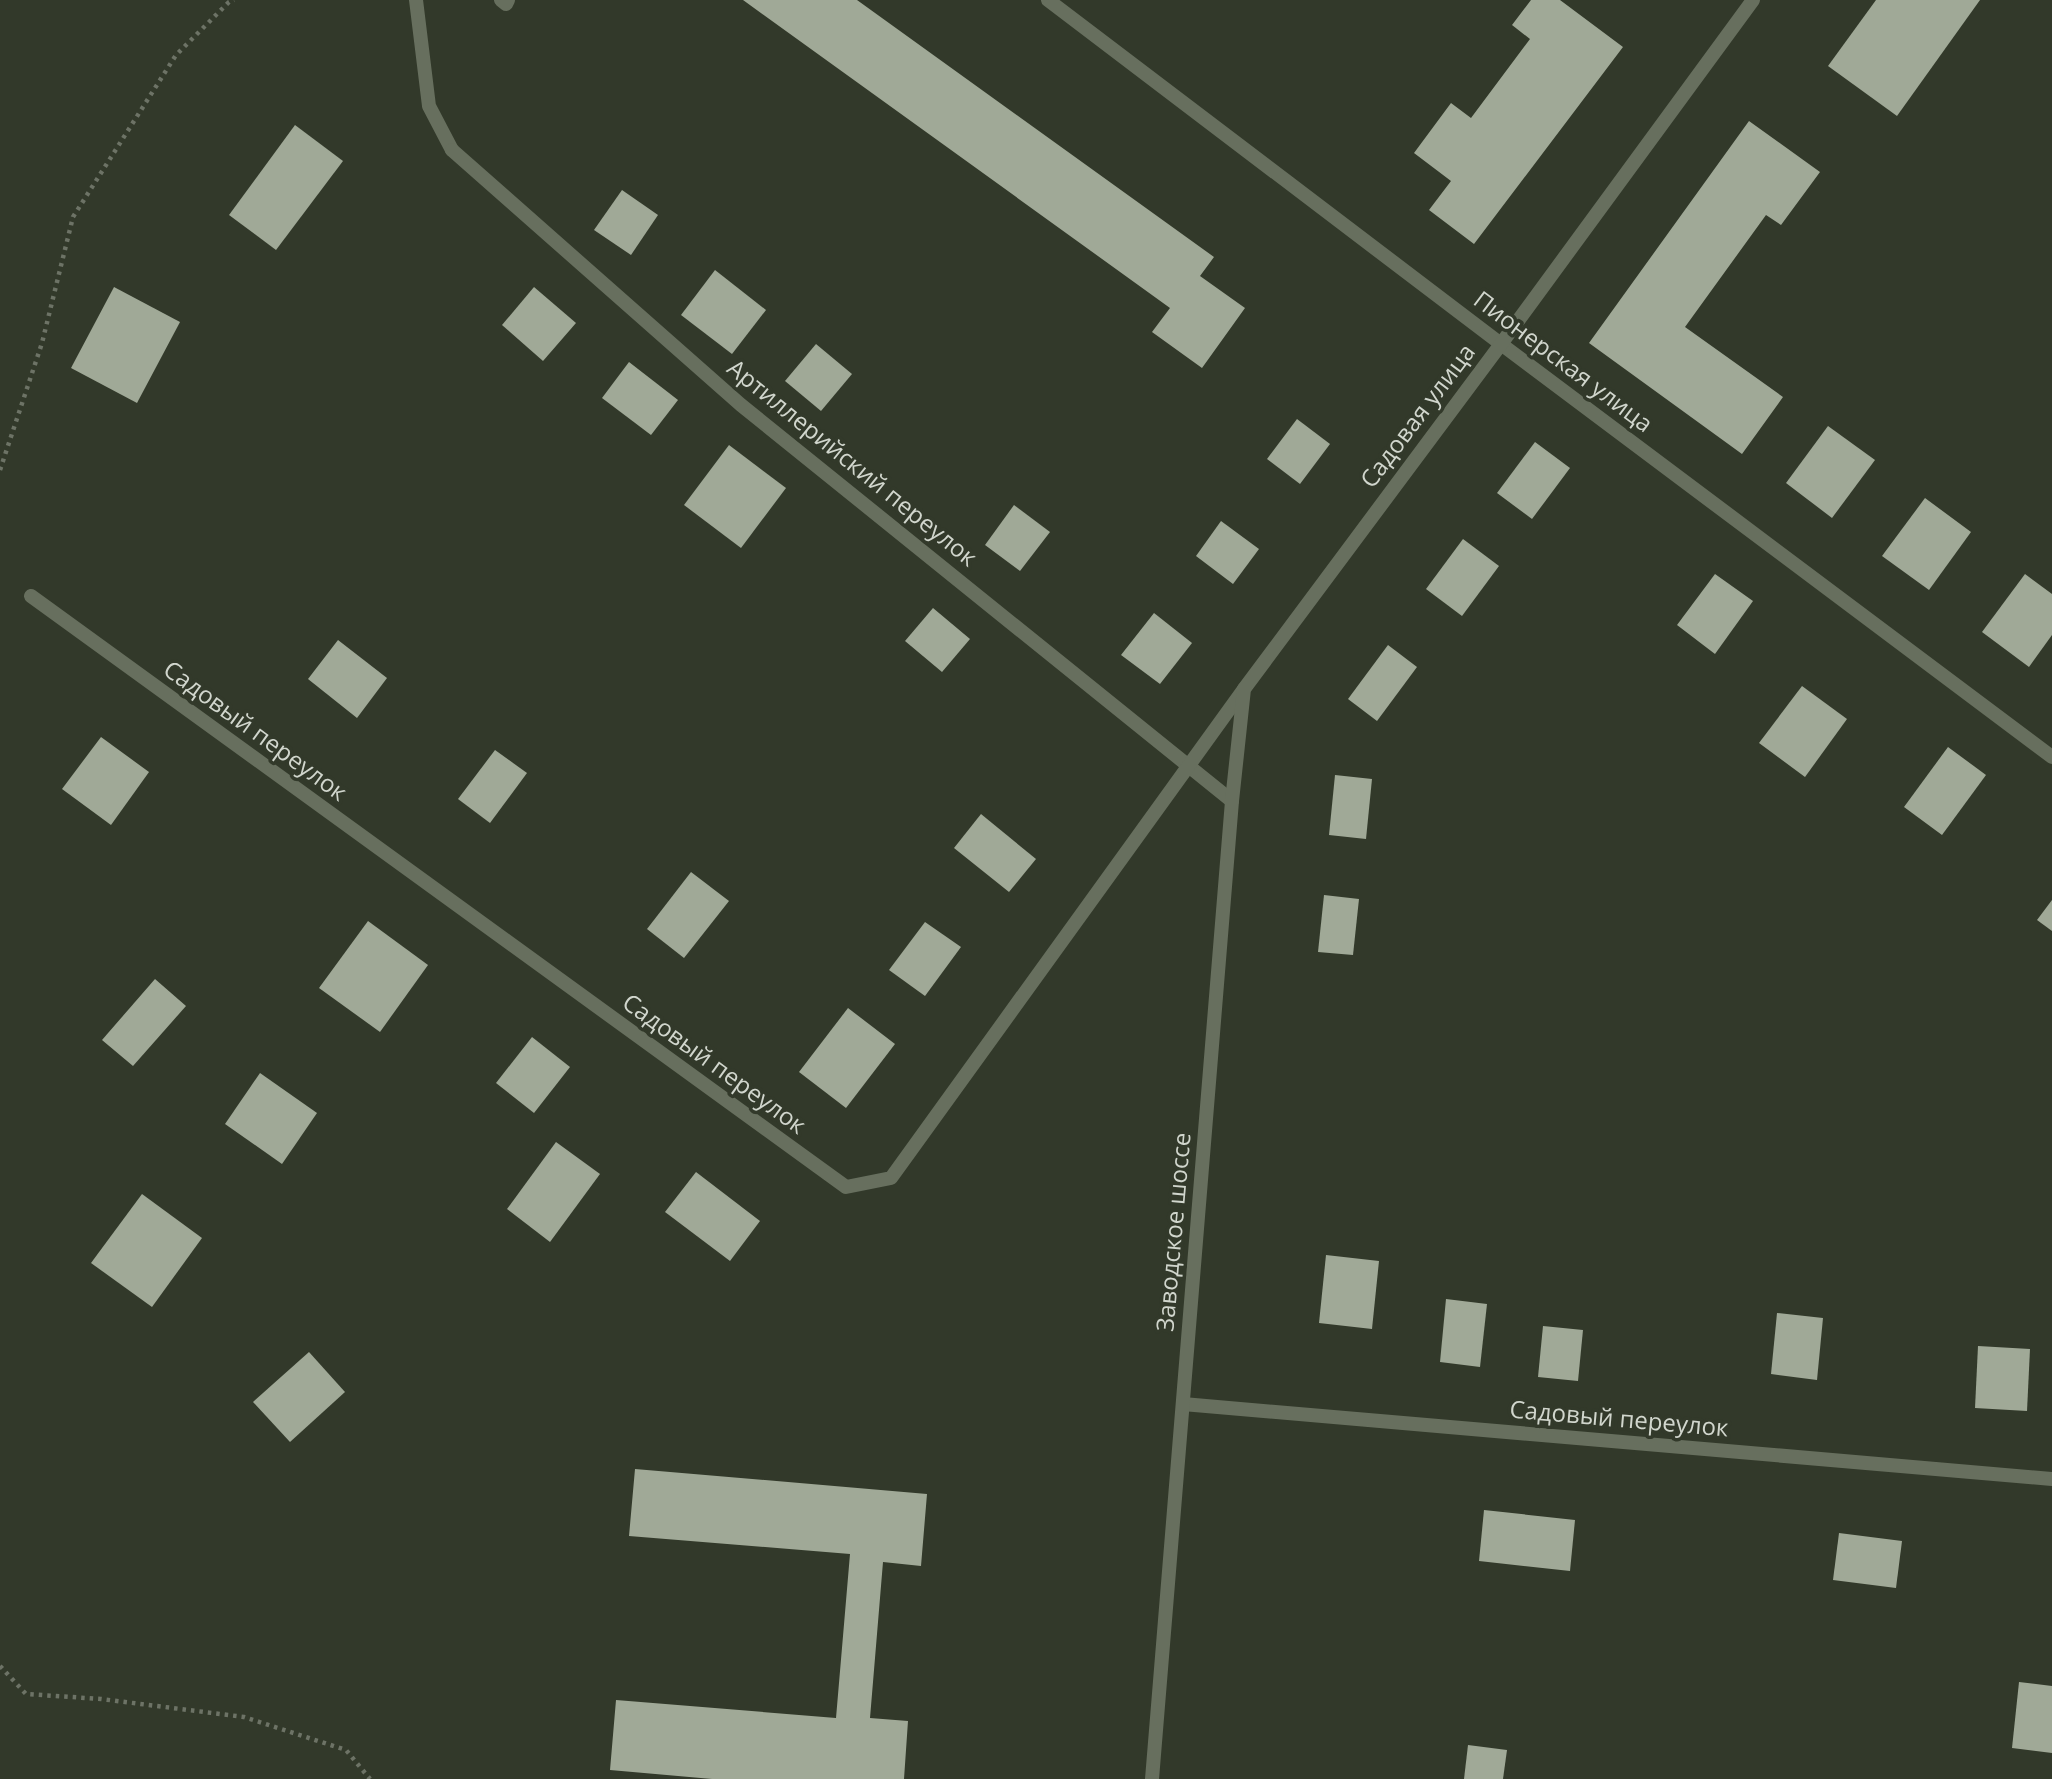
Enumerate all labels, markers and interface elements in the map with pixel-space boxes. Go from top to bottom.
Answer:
street label: Пионерская улица [1467,282,1660,439]
street label: Садовая улица [1352,336,1482,494]
street label: Артиллерийский переулок [721,351,985,573]
street label: Садовый переулок [157,652,355,808]
street label: Садовый переулок [616,985,814,1141]
street label: Заводское шоссе [1147,1131,1198,1333]
street label: Садовый переулок [1508,1392,1730,1444]

